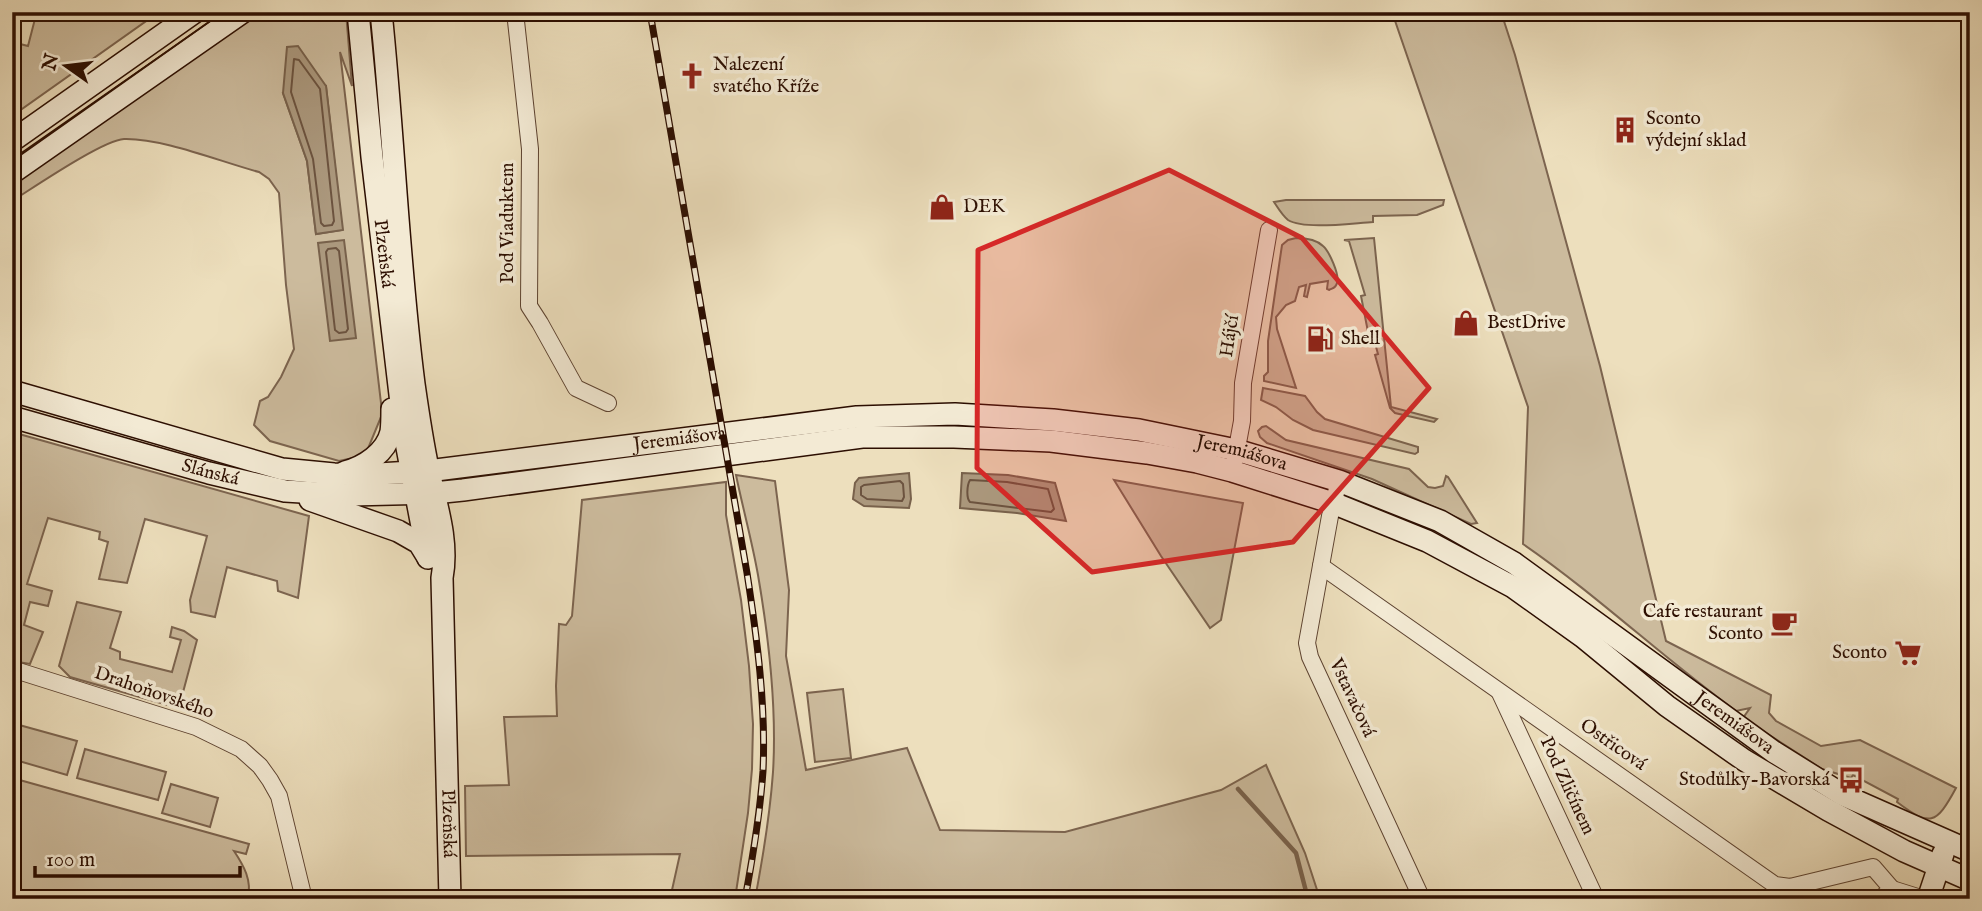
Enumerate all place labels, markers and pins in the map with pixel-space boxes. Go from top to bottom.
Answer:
place label: Nalezení svatého Kříže [713,53,820,99]
church icon: Nalezení svatého Kříže [677,61,707,91]
place label: Sconto výdejní sklad [1646,107,1747,153]
building icon: Sconto výdejní sklad [1610,115,1640,145]
shop icon: DEK [927,192,957,222]
place label: DEK [963,195,1005,219]
shop icon: BestDrive [1451,308,1481,338]
place label: BestDrive [1487,311,1566,335]
fuel station icon: Shell [1305,324,1335,354]
place label: Shell [1341,327,1381,351]
place label: Cafe restaurant Sconto [1643,600,1763,646]
cafe icon: Cafe restaurant Sconto [1769,608,1799,638]
supermarket icon: Sconto [1893,638,1923,668]
place label: Sconto [1832,641,1887,665]
bus stop icon: Stodůlky-Bavorská [1836,765,1866,795]
place label: Stodůlky-Bavorská [1679,768,1831,792]

